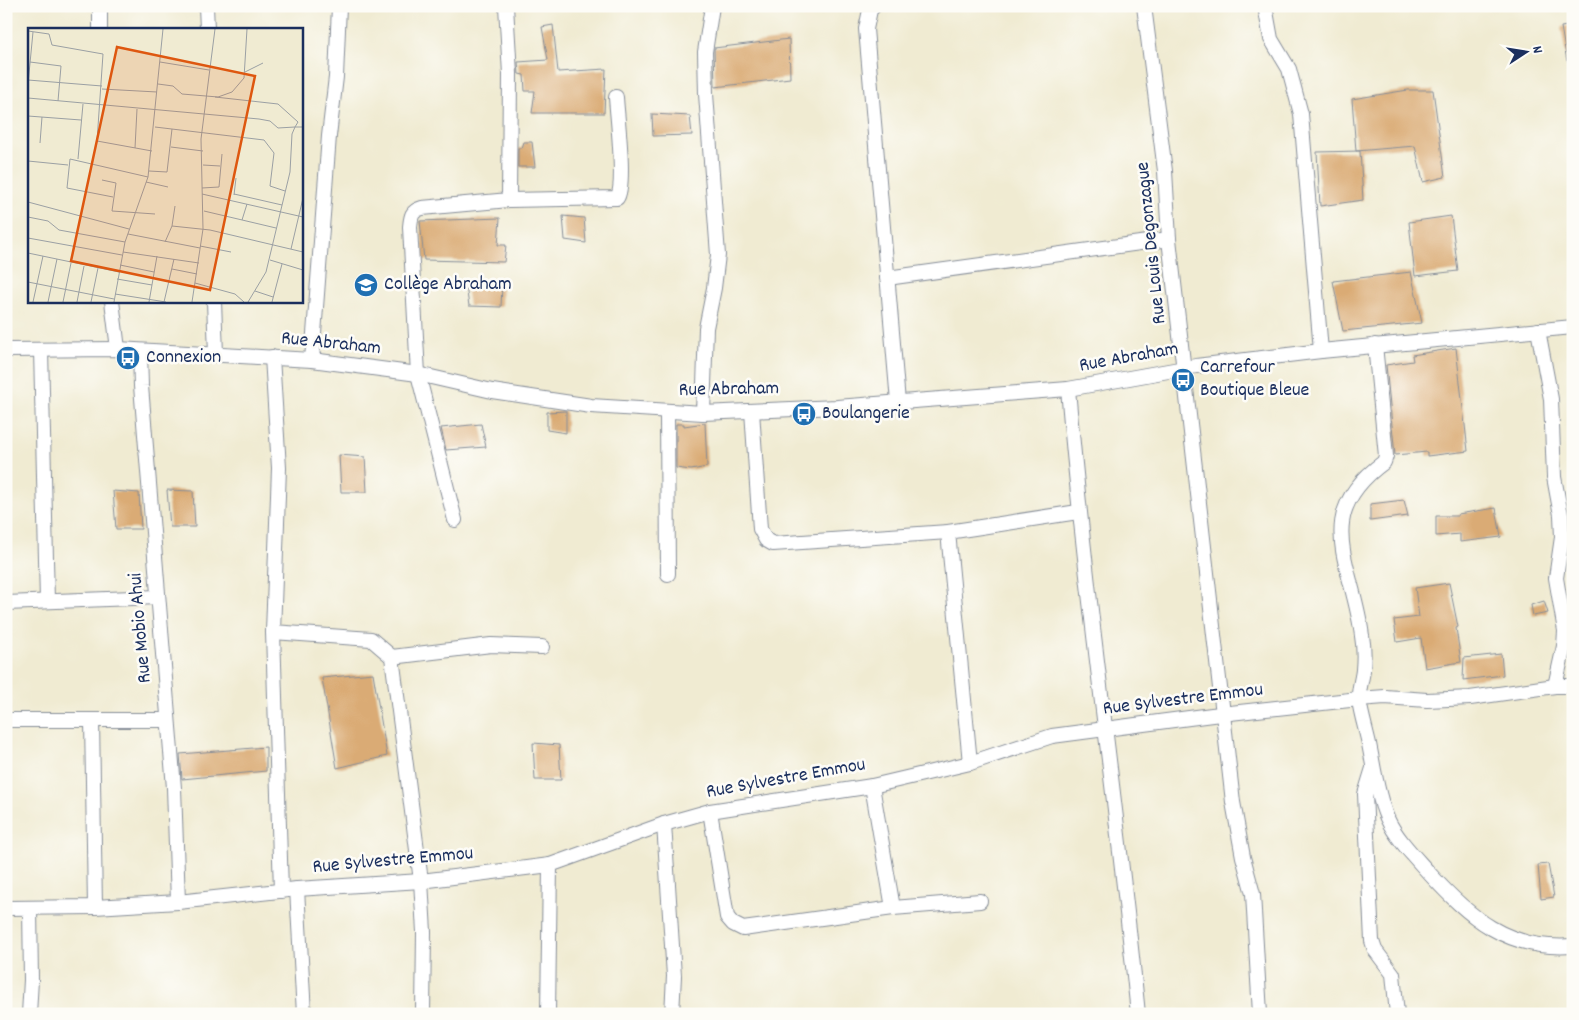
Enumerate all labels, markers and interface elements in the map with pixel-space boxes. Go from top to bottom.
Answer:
inset map [28,28,302,302]
north arrow [1502,28,1552,78]
text: N [1526,44,1547,55]
street label: Rue Louis Degonzague [1130,160,1174,326]
place label: Collège Abraham [384,271,512,299]
school or university icon: Collège Abraham [353,272,379,298]
street label: Rue Abraham [280,325,382,363]
street label: Rue Abraham [1077,335,1181,381]
place label: Connexion [146,344,221,372]
bus stop icon: Connexion [115,345,141,371]
place label: Carrefour Boutique Bleue [1200,354,1310,405]
bus stop icon: Carrefour Boutique Bleue [1170,367,1196,393]
street label: Rue Abraham [679,375,779,405]
place label: Boulangerie [822,400,910,428]
bus stop icon: Boulangerie [791,401,817,427]
street label: Rue Mobio Ahui [122,571,160,684]
street label: Rue Sylvestre Emmou [1101,676,1265,724]
street label: Rue Sylvestre Emmou [704,751,868,807]
street label: Rue Sylvestre Emmou [311,840,475,882]

